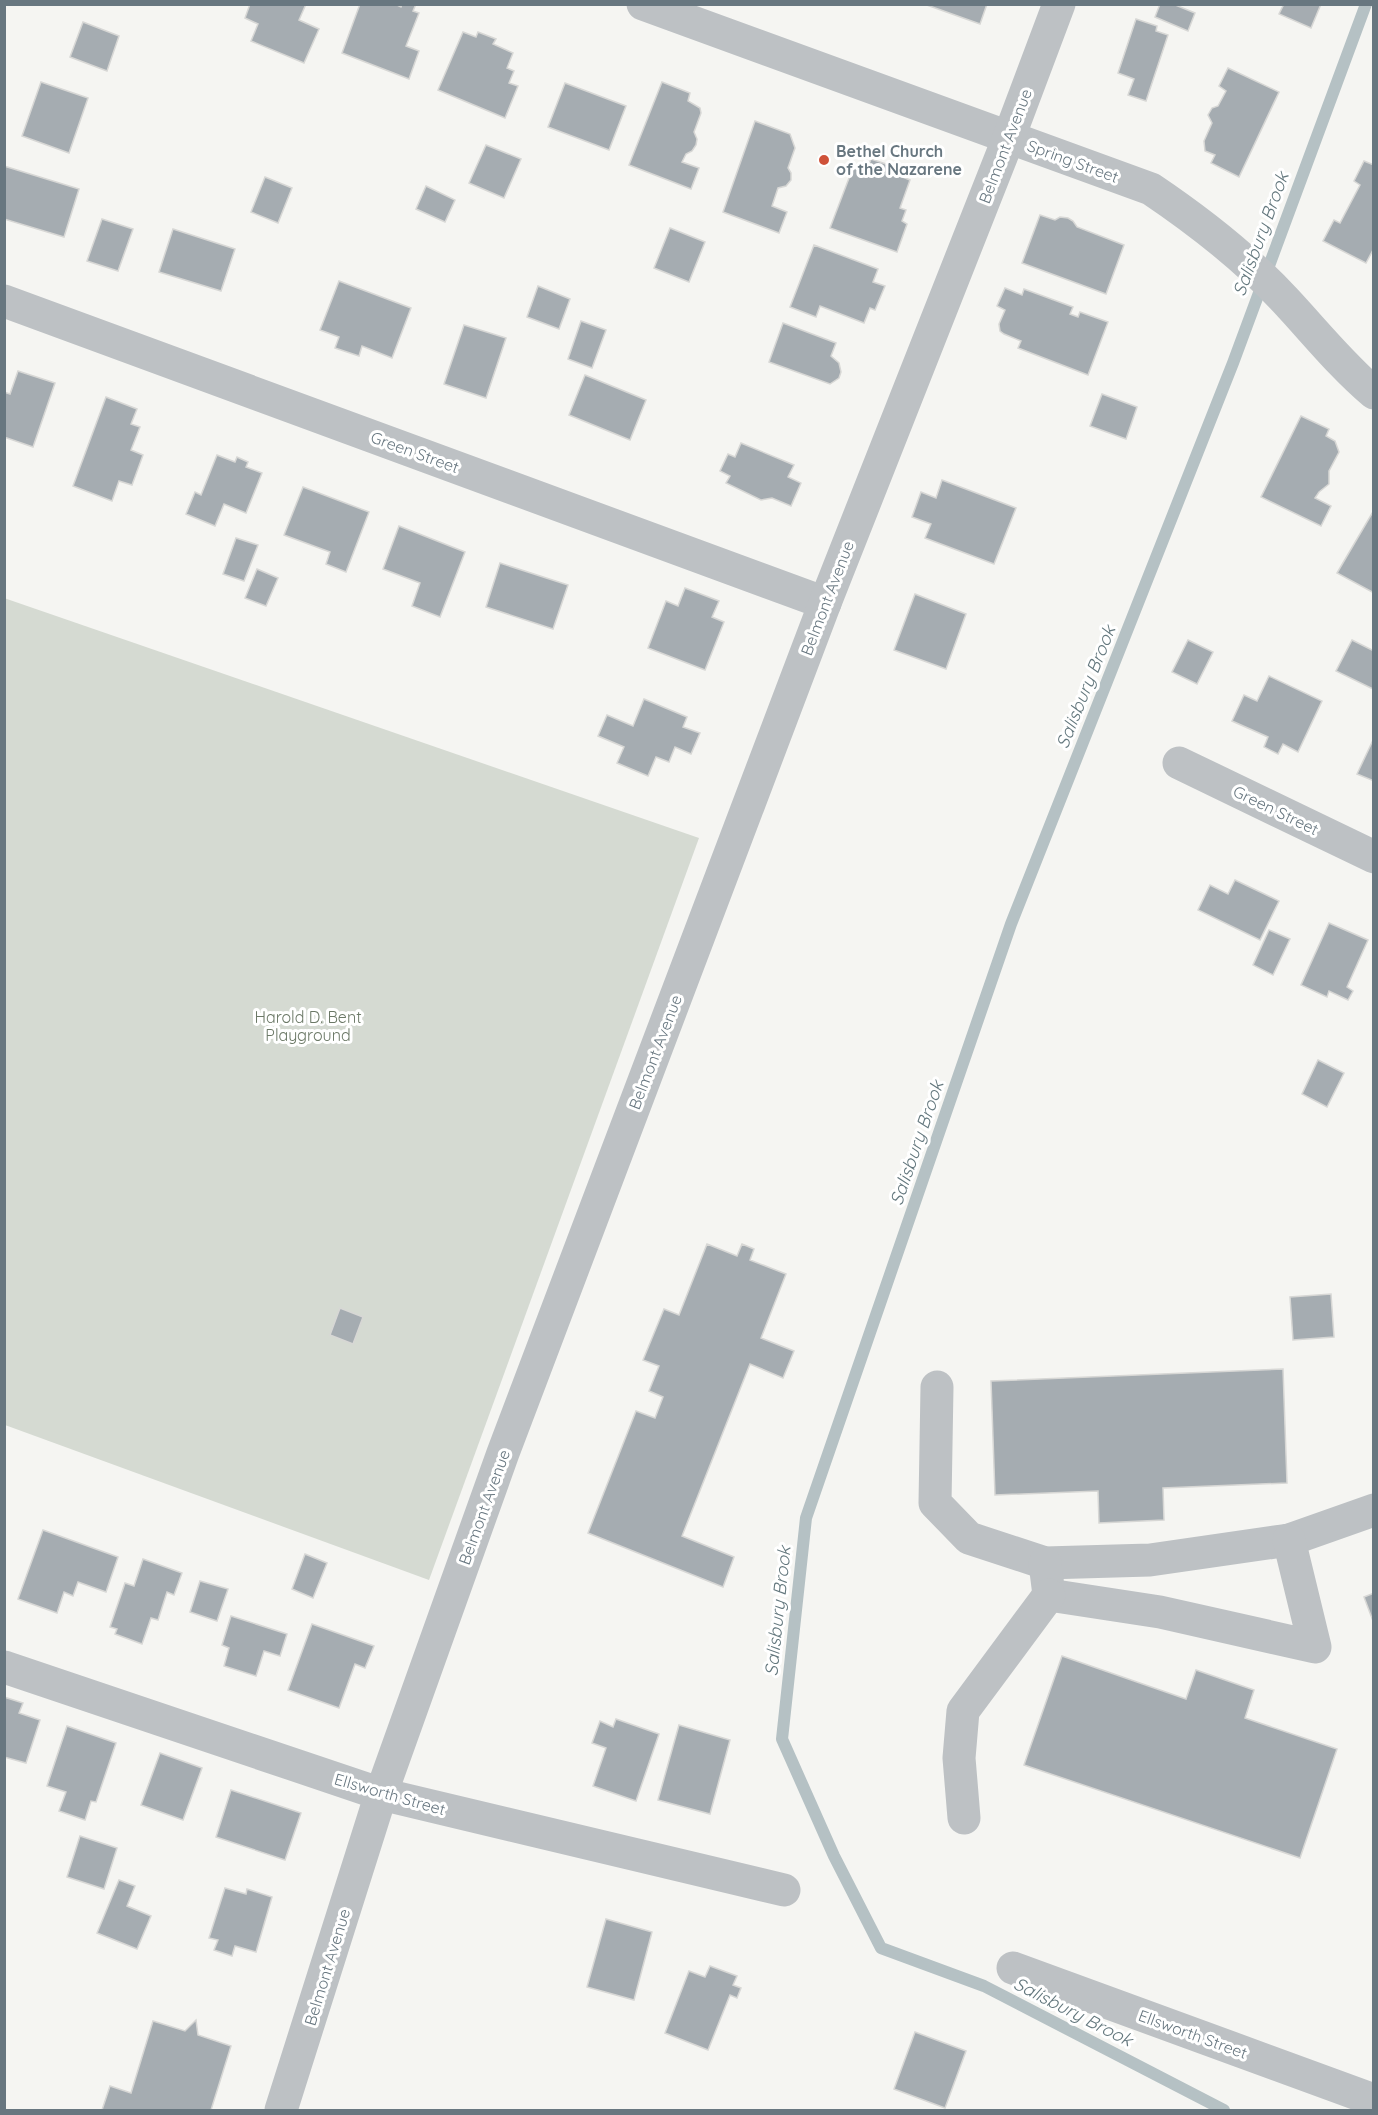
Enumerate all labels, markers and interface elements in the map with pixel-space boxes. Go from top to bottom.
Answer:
street label: Belmont Avenue [974,86,1036,206]
street label: Spring Street [1025,135,1121,187]
place label: Bethel Church of the Nazarene [836,141,962,179]
marker: Bethel Church of the Nazarene [817,153,831,167]
water label: Salisbury Brook [1227,167,1294,299]
street label: Green Street [368,427,462,477]
street label: Belmont Avenue [796,538,858,658]
water label: Salisbury Brook [1050,621,1121,752]
street label: Green Street [1230,781,1322,839]
street label: Belmont Avenue [624,992,686,1112]
park label: Harold D. Bent Playground [254,1007,362,1045]
water label: Salisbury Brook [884,1076,949,1208]
street label: Belmont Avenue [454,1447,514,1567]
water label: Salisbury Brook [759,1544,796,1677]
street label: Ellsworth Street [332,1769,448,1819]
street label: Belmont Avenue [300,1906,354,2028]
water label: Salisbury Brook [1010,1972,1138,2052]
street label: Ellsworth Street [1136,2005,1250,2063]

